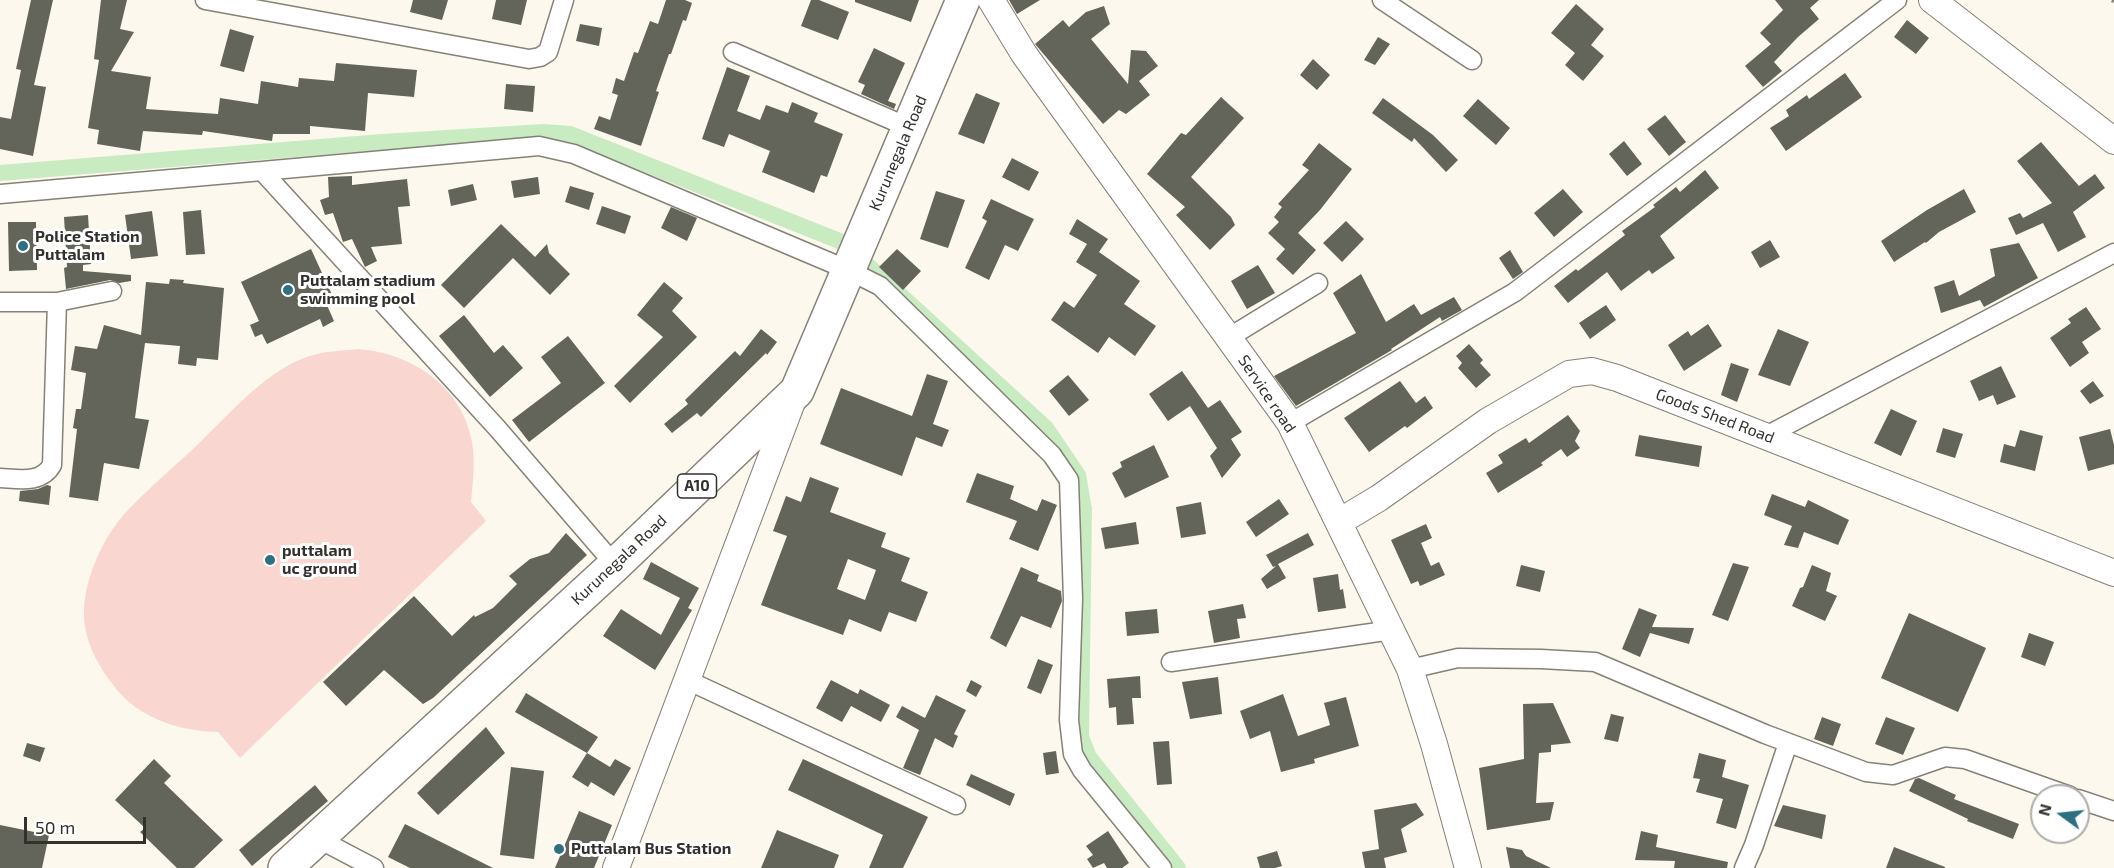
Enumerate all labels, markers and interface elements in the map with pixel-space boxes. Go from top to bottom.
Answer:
street label: Kurunegala Road [865,92,931,214]
place label: Police Station Puttalam [35,227,140,265]
marker: Police Station Puttalam [16,239,30,253]
place label: Puttalam stadium swimming pool [300,271,435,309]
marker: Puttalam stadium swimming pool [281,283,295,297]
street label: Service road [1234,352,1300,436]
street label: Goods Shed Road [1653,385,1777,447]
road number: A10 [678,474,716,498]
street label: Kurunegala Road [567,511,671,609]
place label: puttalam uc ground [282,541,357,579]
marker: puttalam uc ground [263,553,277,567]
north arrow [2030,784,2090,844]
text: N [2033,802,2055,818]
scale bar [27,805,148,843]
text: 50 m [35,816,75,838]
place label: Puttalam Bus Station [571,839,731,859]
marker: Puttalam Bus Station [552,842,566,856]

